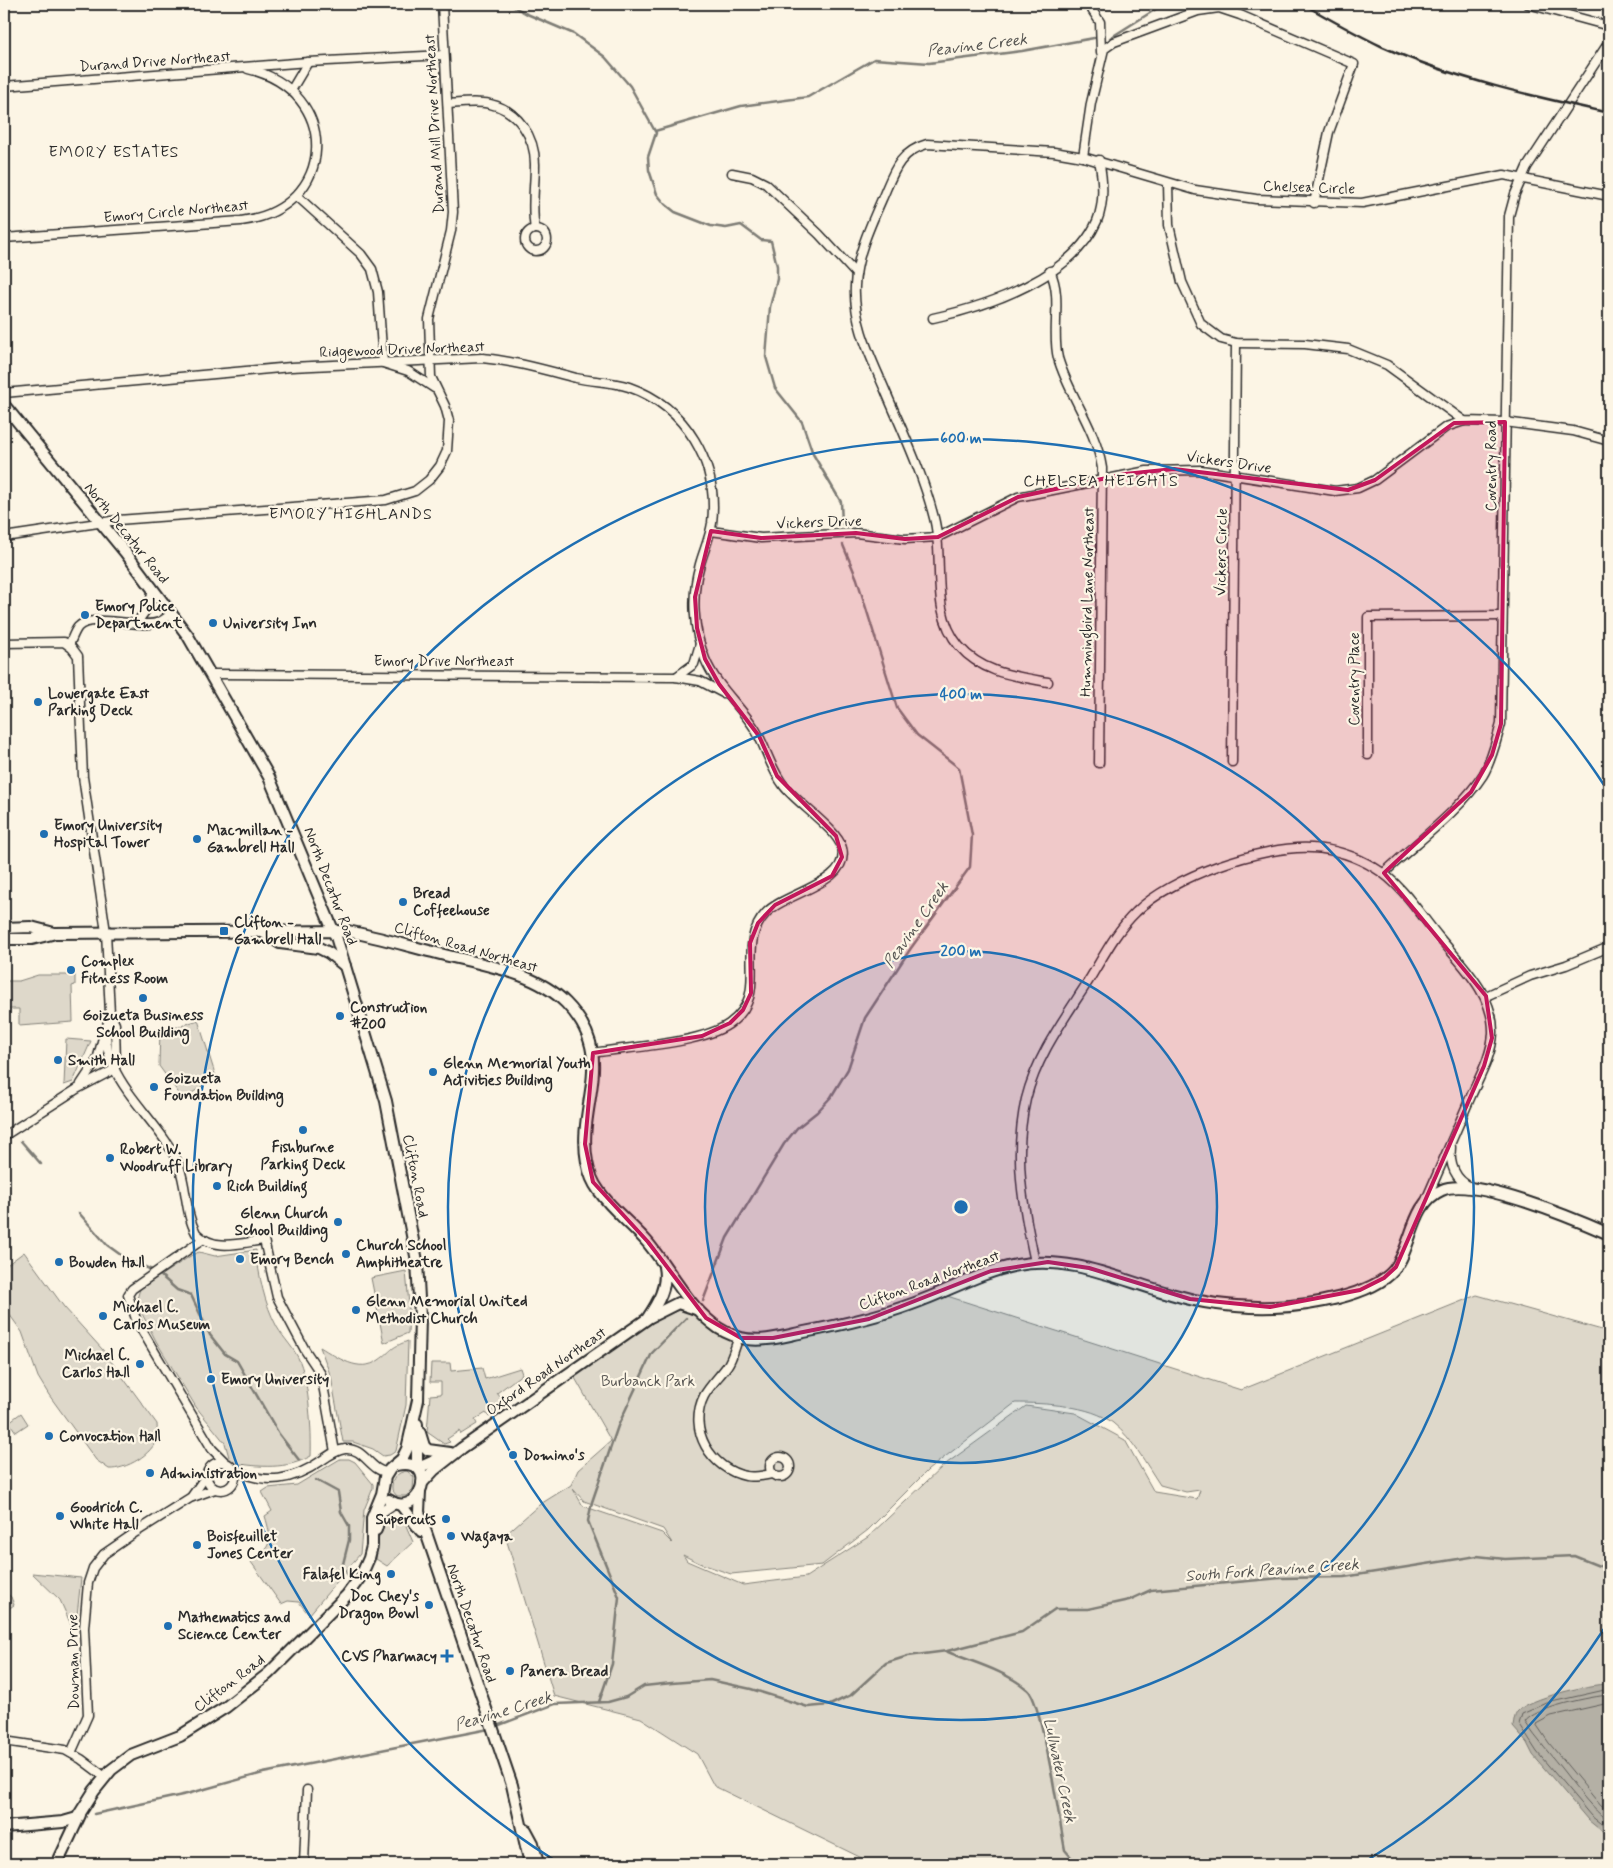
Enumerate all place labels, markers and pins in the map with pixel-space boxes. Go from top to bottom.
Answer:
place label: Emory Police Department [95,597,183,634]
marker: Emory Police Department [79,609,91,621]
place label: University Inn [223,614,317,634]
marker: University Inn [207,617,219,629]
place label: Lowergate East Parking Deck [48,684,150,723]
marker: Lowergate East Parking Deck [32,696,44,708]
place label: Emory University Hospital Tower [54,816,162,853]
place label: Macmillan - Gambrell Hall [207,821,294,858]
marker: Emory University Hospital Tower [38,828,50,840]
marker: Macmillan - Gambrell Hall [191,833,203,845]
place label: Bread Coffeehouse [413,884,490,921]
marker: Bread Coffeehouse [397,896,409,908]
place label: Clifton - Gambrell Hall [234,913,321,950]
marker: Clifton - Gambrell Hall [218,925,230,937]
place label: Complex Fitness Room [81,952,168,989]
marker: Complex Fitness Room [65,964,77,976]
marker: Goizueta Business School Building [137,992,149,1004]
place label: Construction #200 [349,998,428,1035]
place label: Goizueta Business School Building [82,1006,204,1045]
marker: Construction #200 [334,1010,346,1022]
place label: Smith Hall [68,1051,135,1071]
marker: Smith Hall [52,1054,64,1066]
place label: Glenn Memorial Youth Activities Building [443,1054,591,1093]
marker: Glenn Memorial Youth Activities Building [427,1066,439,1078]
place label: Goizueta Foundation Building [164,1069,284,1108]
marker: Goizueta Foundation Building [148,1081,160,1093]
marker: Fishburne Parking Deck [297,1124,309,1136]
place label: Fishburne Parking Deck [261,1138,346,1177]
place label: Robert W. Woodruff Library [119,1140,232,1177]
marker: Robert W. Woodruff Library [104,1152,116,1164]
place label: Rich Building [227,1177,308,1199]
marker: Rich Building [211,1180,223,1192]
centre of rings [952,1198,970,1216]
place label: Glenn Church School Building [235,1204,328,1243]
marker: Glenn Church School Building [332,1216,344,1228]
place label: Church School Amphitheatre [356,1236,447,1273]
marker: Church School Amphitheatre [340,1248,352,1260]
place label: Emory Bench [250,1250,334,1270]
place label: Bowden Hall [69,1253,145,1273]
marker: Emory Bench [234,1253,246,1265]
marker: Bowden Hall [53,1256,65,1268]
place label: Glenn Memorial United Methodist Church [366,1292,528,1329]
place label: Michael C. Carlos Museum [113,1298,210,1335]
marker: Glenn Memorial United Methodist Church [350,1304,362,1316]
marker: Michael C. Carlos Museum [97,1310,109,1322]
place label: Michael C. Carlos Hall [62,1346,130,1383]
marker: Michael C. Carlos Hall [134,1358,146,1370]
place label: Emory University [221,1370,329,1390]
marker: Emory University [205,1373,217,1385]
place label: Convocation Hall [59,1427,161,1447]
marker: Convocation Hall [43,1430,55,1442]
place label: Domino's [523,1446,585,1466]
marker: Domino's [507,1449,519,1461]
place label: Administration [160,1464,258,1484]
marker: Administration [144,1467,156,1479]
place label: Goodrich C. White Hall [69,1498,143,1535]
marker: Goodrich C. White Hall [54,1510,66,1522]
place label: Supercuts [375,1510,436,1530]
marker: Supercuts [440,1513,452,1525]
place label: Boisfeuillet Jones Center [207,1527,294,1564]
place label: Wagaya [460,1527,514,1549]
marker: Wagaya [445,1530,457,1542]
marker: Boisfeuillet Jones Center [191,1539,203,1551]
place label: Falafel King [303,1565,381,1586]
marker: Falafel King [385,1568,397,1580]
place label: Doc Chey's Dragon Bowl [338,1587,419,1626]
marker: Doc Chey's Dragon Bowl [423,1599,435,1611]
place label: Mathematics and Science Center [178,1608,291,1645]
marker: Mathematics and Science Center [162,1620,174,1632]
place label: CVS Pharmacy [341,1647,437,1667]
marker: CVS Pharmacy [441,1650,453,1662]
place label: Panera Bread [520,1662,608,1682]
marker: Panera Bread [504,1665,516,1677]

